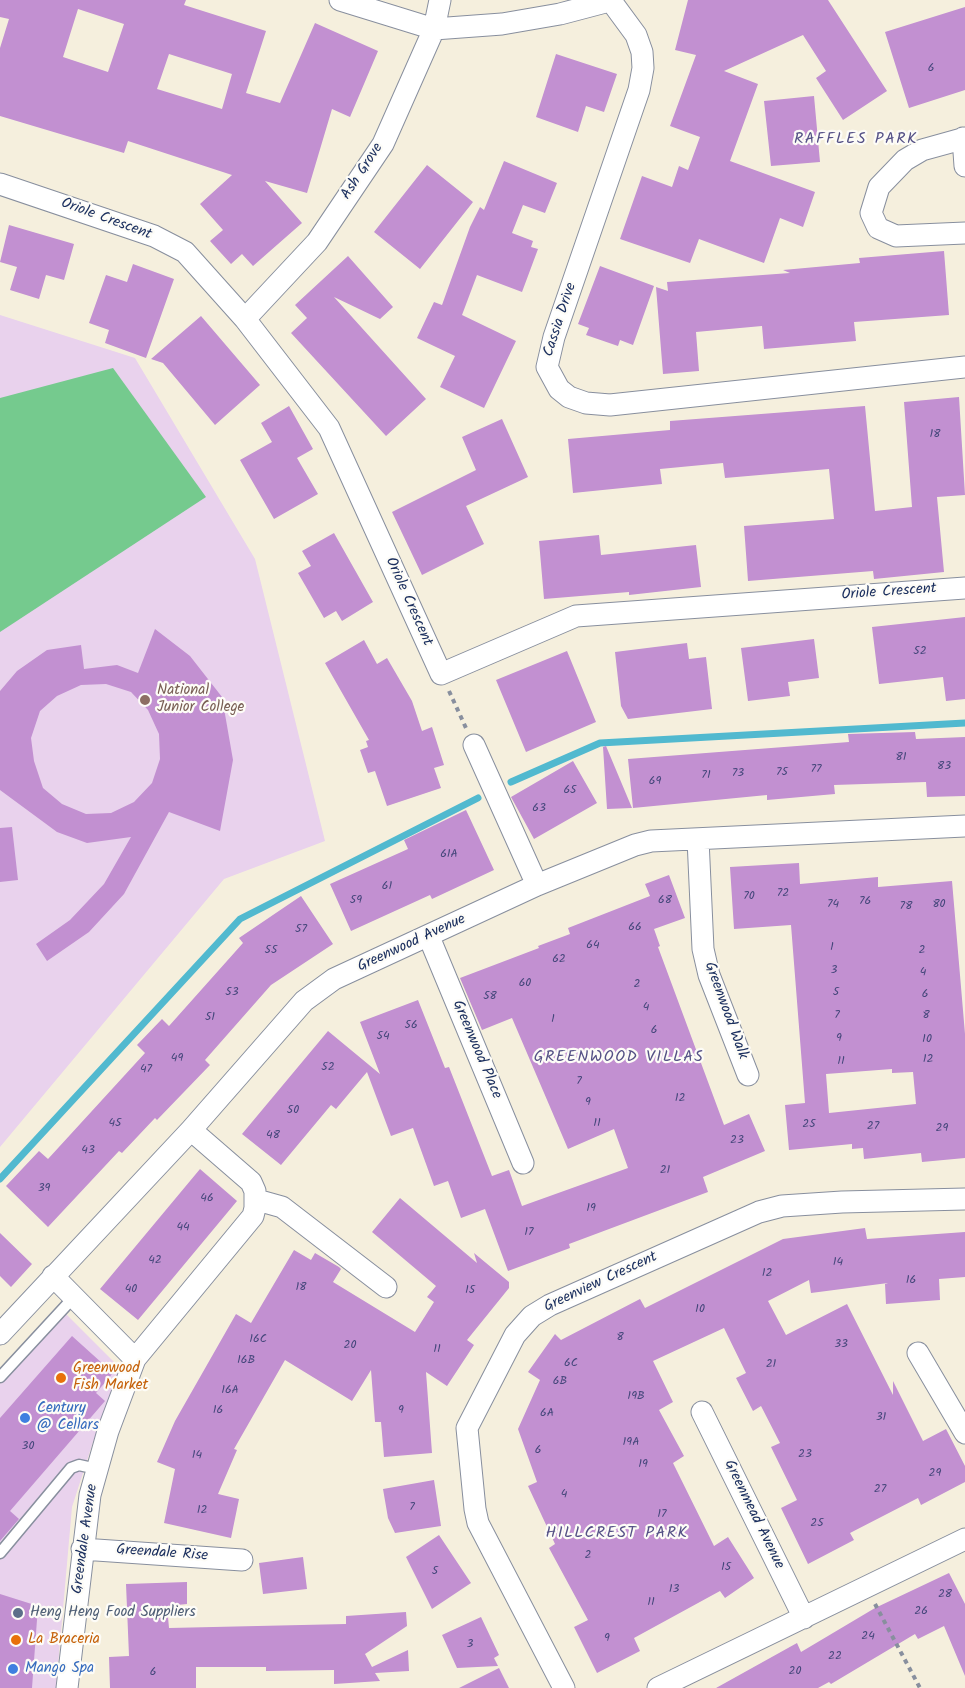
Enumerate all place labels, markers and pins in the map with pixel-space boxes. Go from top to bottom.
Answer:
place label: National Junior College [157,682,244,717]
marker: National Junior College [138,693,152,707]
place label: Greenwood Fish Market [73,1360,148,1395]
marker: Greenwood Fish Market [54,1371,68,1385]
place label: Century @ Cellars [37,1400,99,1435]
marker: Century @ Cellars [18,1411,32,1425]
place label: Heng Heng Food Suppliers [30,1604,196,1622]
marker: Heng Heng Food Suppliers [11,1606,25,1620]
place label: La Braceria [28,1631,100,1649]
marker: La Braceria [9,1633,23,1647]
place label: Mango Spa [25,1660,94,1678]
marker: Mango Spa [6,1662,20,1676]

